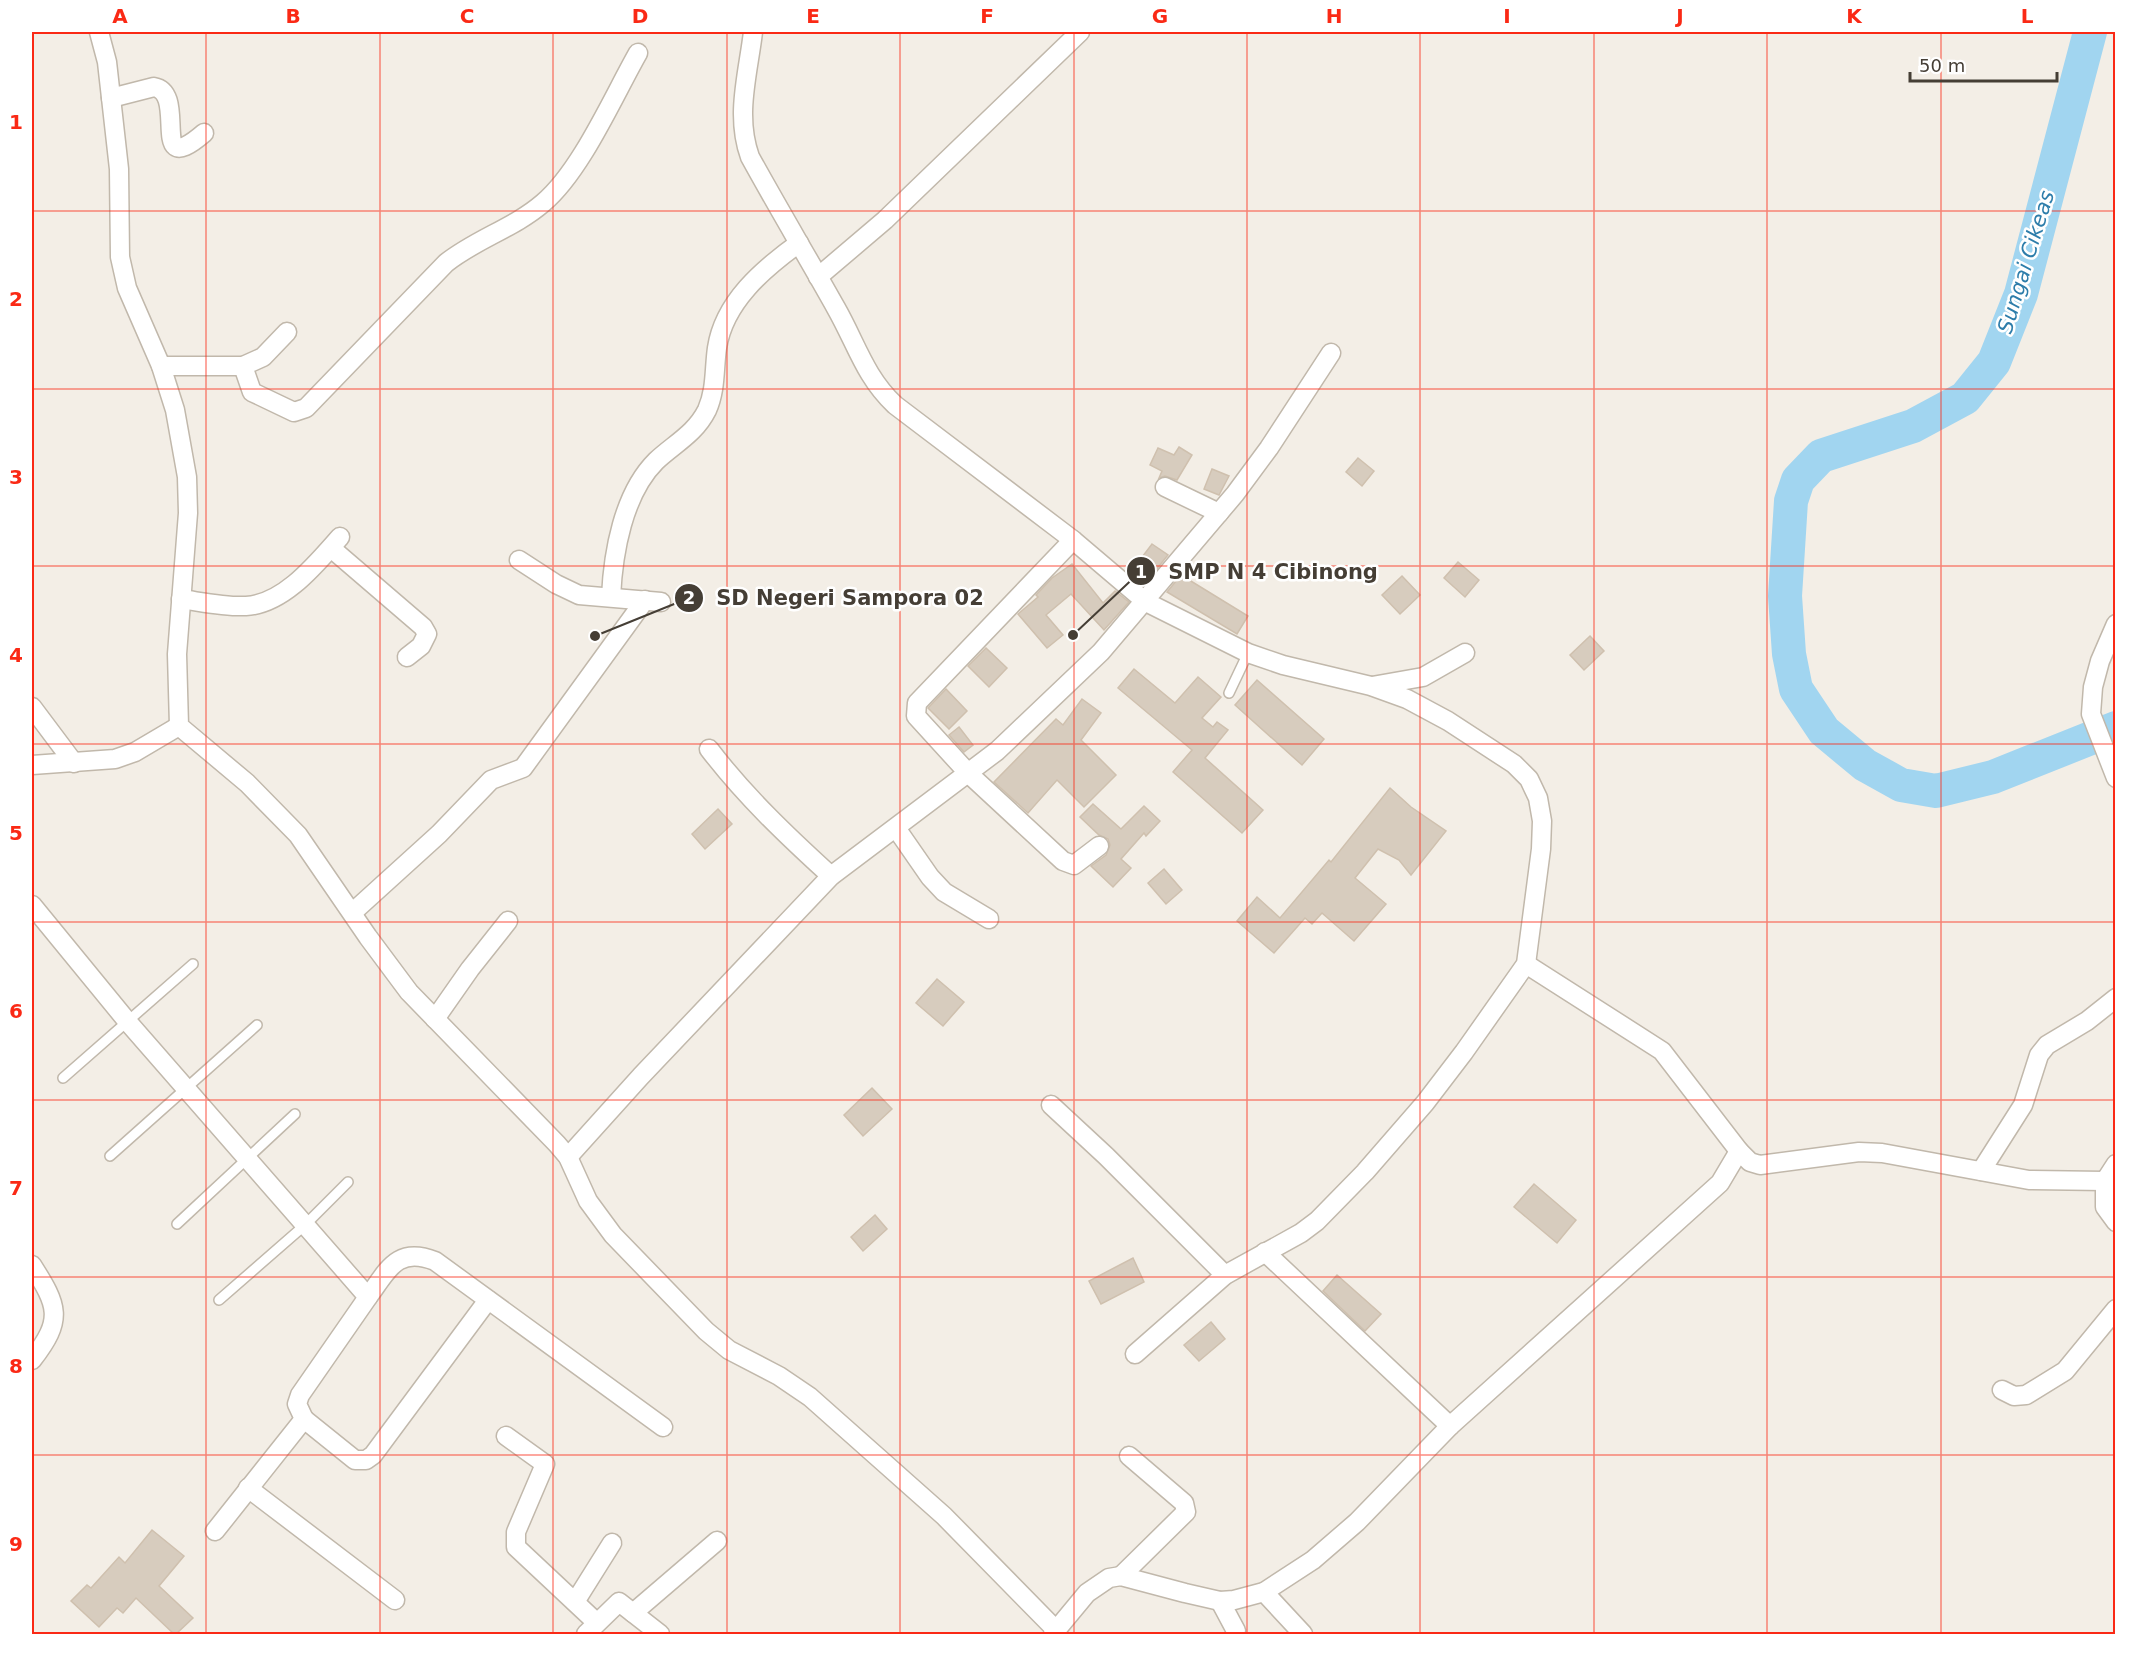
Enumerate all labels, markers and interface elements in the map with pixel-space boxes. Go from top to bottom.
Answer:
text: A [112,4,128,28]
text: B [285,4,301,28]
text: C [460,4,474,28]
text: D [632,4,648,28]
text: E [806,4,820,28]
text: F [980,4,994,28]
text: G [1152,4,1168,28]
text: H [1326,4,1342,28]
text: I [1503,4,1511,28]
text: J [1674,4,1684,28]
text: K [1846,4,1863,28]
text: L [2021,4,2034,28]
scale bar [1910,45,2057,83]
text: 50 m [1919,55,1965,76]
text: 1 [9,110,23,134]
water label: Sungai Cikeas [1993,188,2059,336]
text: 2 [9,287,23,311]
text: 3 [9,465,23,489]
callout: SMP N 4 Cibinong [1126,552,1390,591]
text: SMP N 4 Cibinong [1168,560,1378,584]
text: 1 [1135,561,1147,582]
callout: SD Negeri Sampora 02 [674,578,995,617]
text: SD Negeri Sampora 02 [716,586,984,610]
text: 2 [683,587,695,608]
text: 4 [9,643,23,667]
text: 5 [9,821,23,845]
text: 6 [9,999,23,1023]
text: 7 [9,1176,23,1200]
text: 8 [9,1354,23,1378]
text: 9 [9,1532,23,1556]

